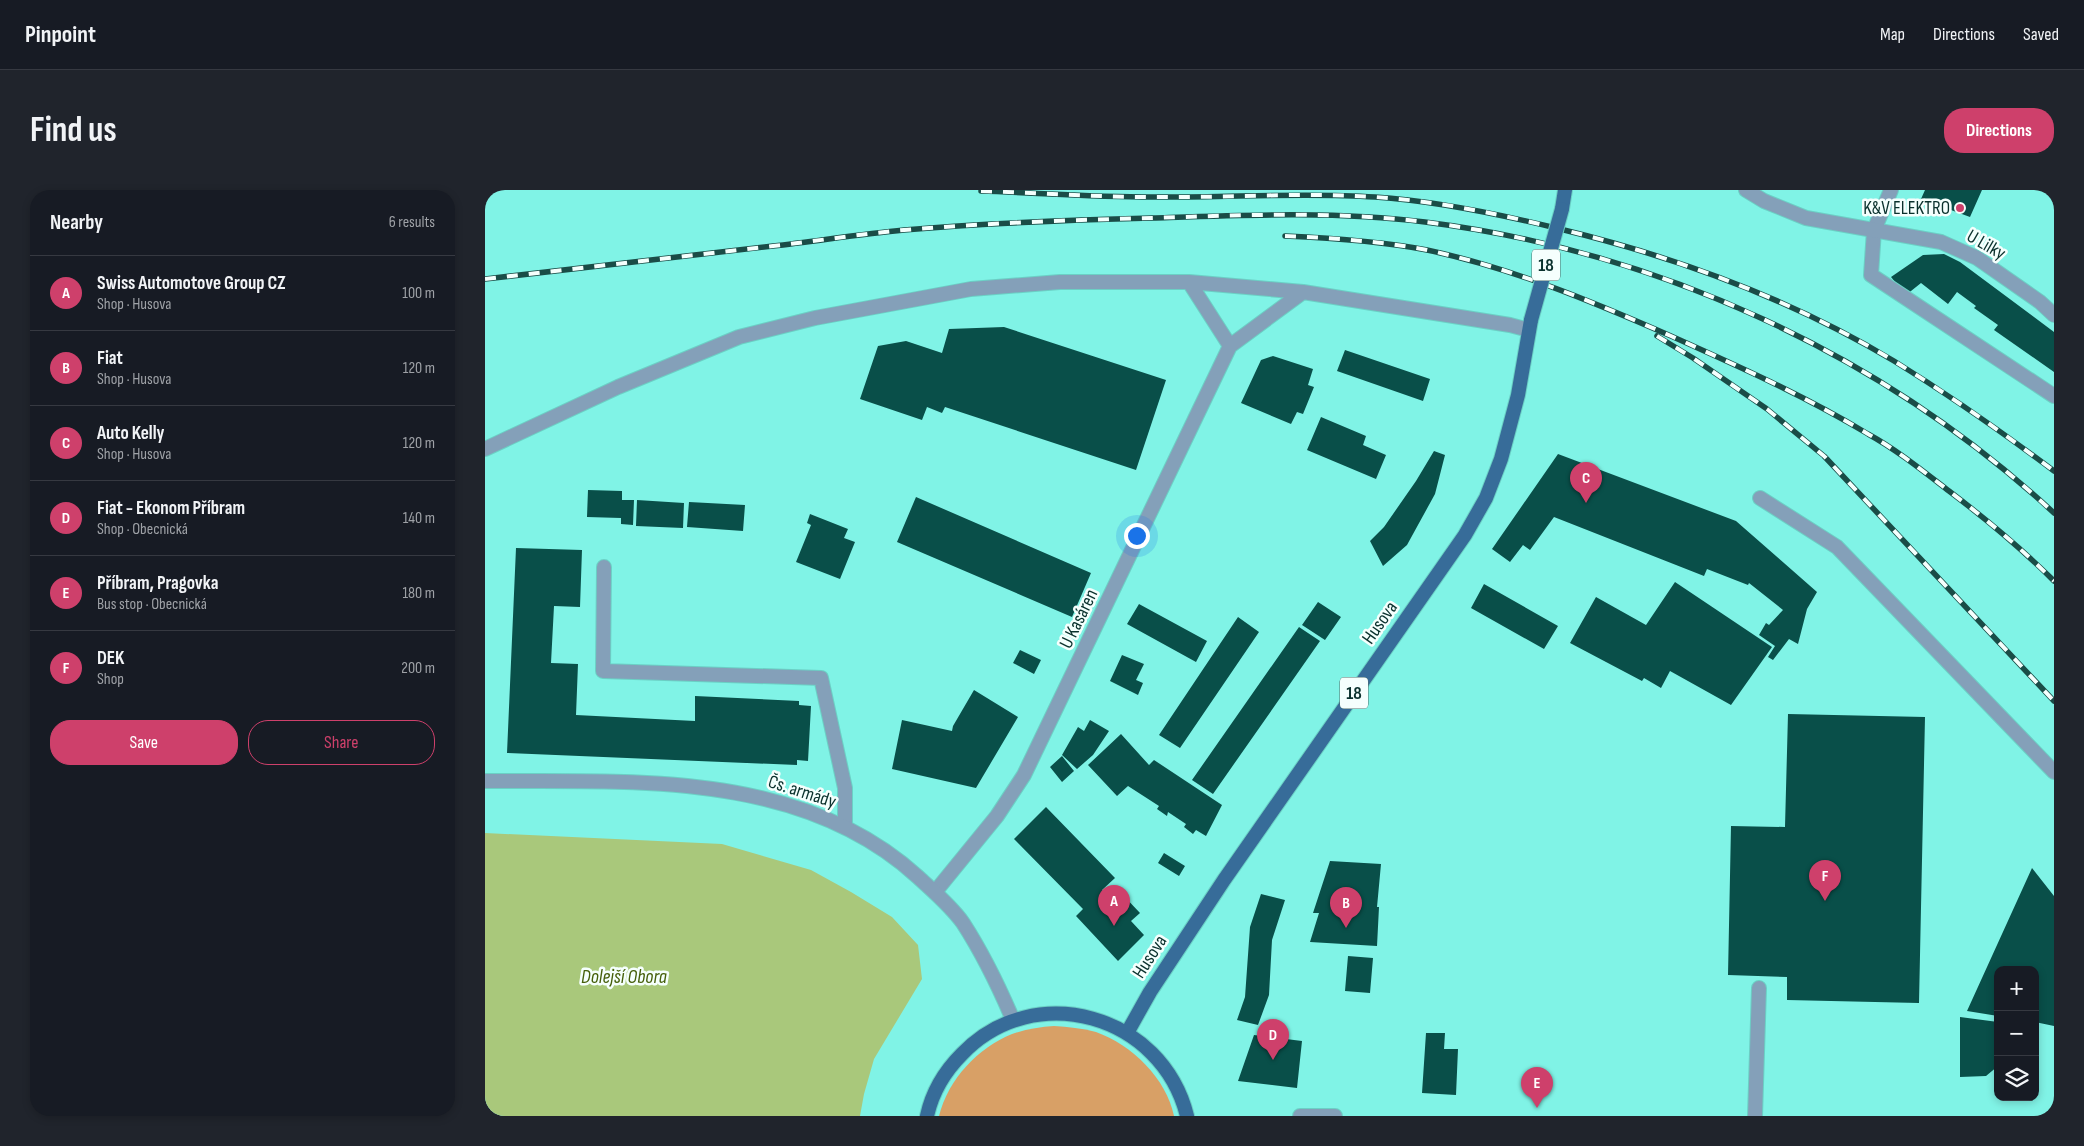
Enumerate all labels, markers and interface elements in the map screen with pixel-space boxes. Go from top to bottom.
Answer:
text: Pinpoint [25,20,96,49]
text: Map [1880,24,1905,45]
text: Directions [1933,24,1995,45]
text: Saved [2023,24,2059,45]
button: Directions [1944,108,2054,153]
text: Find us [30,109,117,152]
place label: K&V ELEKTRO [1863,197,1950,220]
marker: K&V ELEKTRO [1954,202,1966,214]
text: Nearby [50,210,103,235]
text: 6 results [389,213,435,232]
street label: U Lilky [1962,225,2010,266]
road number: 18 [1532,250,1560,280]
text: Swiss Automotove Group CZ [97,272,286,295]
text: A [62,284,70,303]
text: 100 m [402,284,435,303]
text: Shop · Husova [97,295,171,314]
text: Fiat [97,347,123,370]
text: B [62,359,70,378]
text: 120 m [403,359,435,378]
text: Shop · Husova [97,370,171,389]
text: Auto Kelly [97,422,164,445]
text: C [62,434,70,453]
text: 120 m [403,434,435,453]
text: Shop · Husova [97,445,171,464]
pin: C [1570,462,1602,503]
text: Fiat - Ekonom Příbram [97,497,245,520]
text: D [62,509,70,528]
text: 140 m [403,509,435,528]
text: Shop · Obecnická [97,520,188,539]
your location [1124,523,1150,549]
text: Příbram, Pragovka [97,572,219,595]
text: E [63,584,69,603]
text: 180 m [402,584,435,603]
street label: U Kasáren [1055,586,1103,652]
text: Bus stop · Obecnická [97,595,207,614]
street label: Husova [1357,597,1403,649]
text: DEK [97,647,124,670]
text: F [63,659,69,678]
text: 200 m [401,659,435,678]
text: Shop [97,670,124,689]
road number: 18 [1340,678,1368,708]
button: Save [50,720,238,765]
button: Share [248,720,435,765]
street label: Čs. armády [765,770,839,814]
pin: F [1809,860,1841,901]
pin: A [1098,885,1130,926]
pin: B [1330,887,1362,928]
street label: Husova [1128,931,1172,983]
water label: Dolejší Obora [581,965,667,989]
map controls [1994,966,2039,1101]
button: + [1994,966,2039,1011]
button: − [1994,1011,2039,1056]
pin: D [1257,1019,1289,1060]
button: layers [1994,1056,2039,1101]
pin: E [1521,1067,1553,1108]

